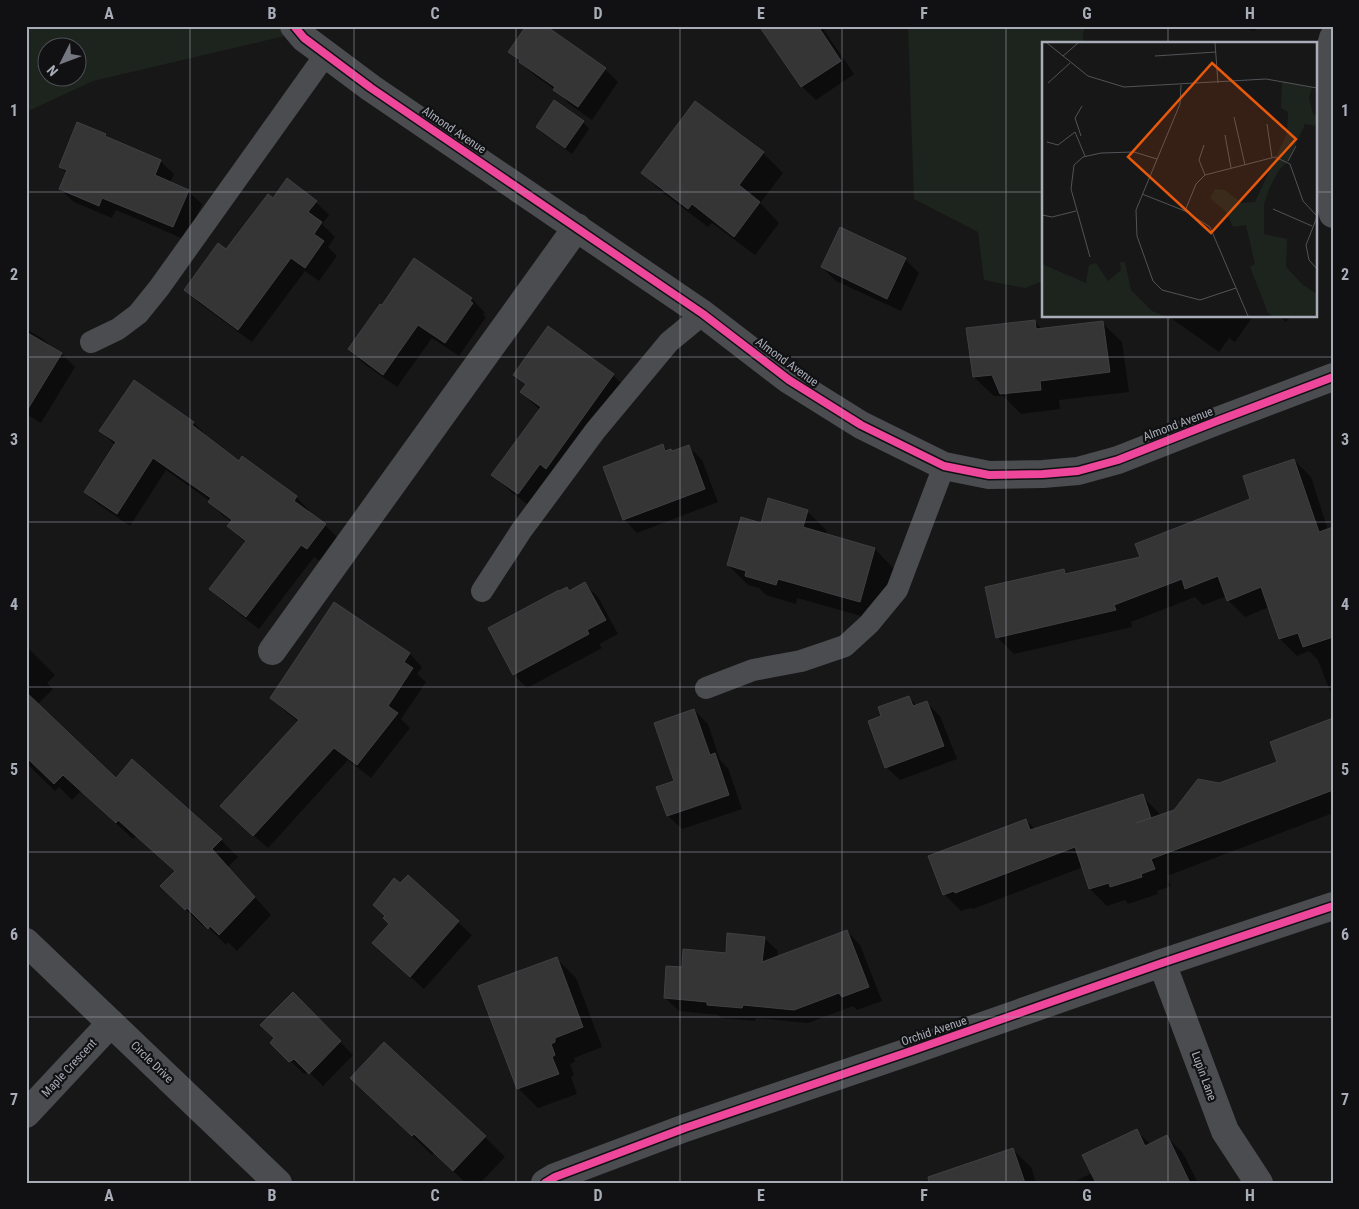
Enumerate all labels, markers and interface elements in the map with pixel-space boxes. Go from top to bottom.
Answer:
text: A [104,4,114,23]
text: B [268,4,277,23]
text: C [430,4,440,23]
text: D [593,4,603,23]
text: E [757,4,765,23]
text: F [920,4,928,23]
text: G [1082,4,1092,23]
text: H [1245,4,1255,23]
north arrow [38,38,88,88]
inset map [1042,42,1316,318]
text: N [44,62,61,79]
text: 1 [10,101,18,120]
text: 1 [1341,101,1349,120]
street label: Almond Avenue [419,104,489,157]
text: 2 [10,265,18,284]
text: 2 [1341,265,1349,284]
street label: Almond Avenue [753,335,821,390]
street label: Almond Avenue [1141,404,1215,444]
text: 3 [10,430,18,449]
text: 3 [1341,430,1349,449]
text: 4 [10,595,18,614]
text: 4 [1341,595,1349,614]
text: 5 [10,760,18,779]
text: 5 [1341,760,1349,779]
text: 6 [10,925,18,944]
text: 6 [1341,925,1349,944]
street label: Orchid Avenue [900,1013,969,1049]
street label: Maple Crescent [39,1036,100,1100]
street label: Circle Drive [128,1038,176,1086]
street label: Lupin Lane [1189,1049,1219,1103]
text: 7 [10,1090,18,1109]
text: 7 [1341,1090,1349,1109]
text: A [104,1186,114,1205]
text: B [268,1186,277,1205]
text: C [430,1186,440,1205]
text: D [593,1186,603,1205]
text: E [757,1186,765,1205]
text: F [920,1186,928,1205]
text: G [1082,1186,1092,1205]
text: H [1245,1186,1255,1205]

